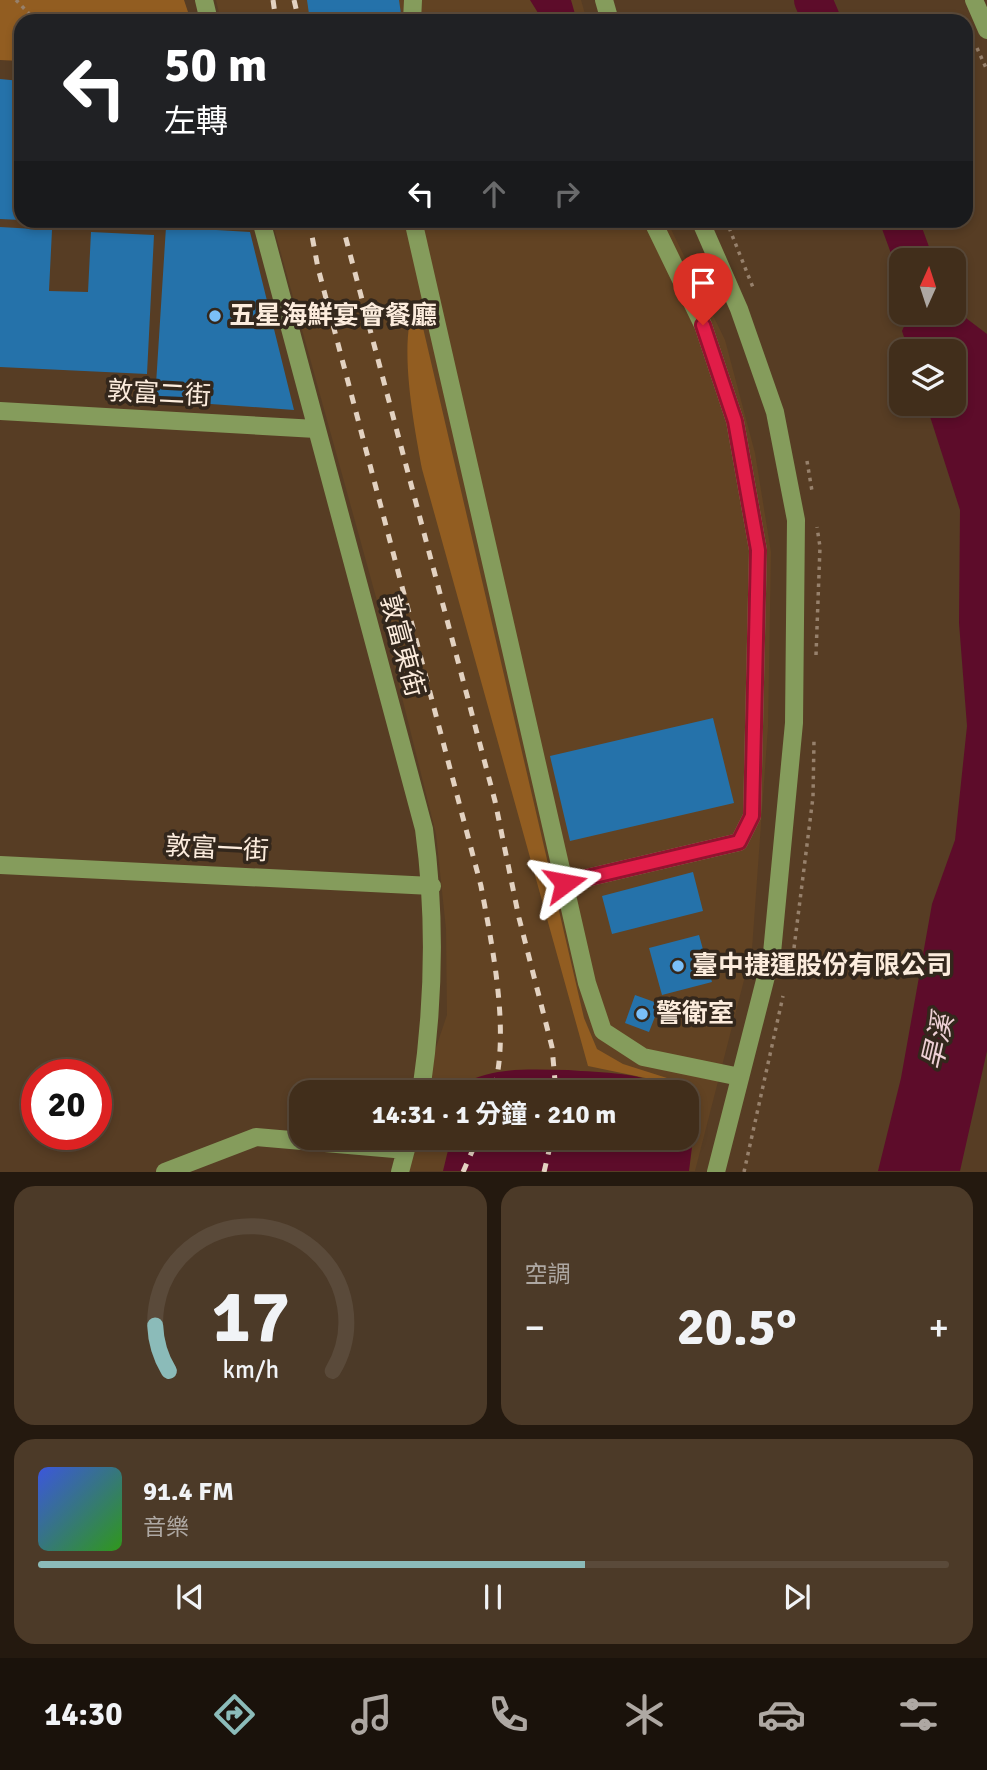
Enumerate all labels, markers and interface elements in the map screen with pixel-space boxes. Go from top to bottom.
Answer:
text: 50 m [164,35,267,95]
icon: left [49,42,140,133]
text: 左轉 [164,102,228,141]
icon: left [402,175,440,213]
icon: ahead [475,175,513,213]
icon: right [548,175,586,213]
north arrow [889,248,966,326]
map controls [889,248,966,416]
pin [673,253,733,325]
icon: arrive [684,264,722,302]
place label: 五星海鮮宴會餐廳 [229,300,437,332]
marker: 五星海鮮宴會餐廳 [207,308,223,324]
button: layers [889,339,966,416]
street label: 敦富二街 [106,375,212,413]
street label: 敦富東街 [373,592,431,700]
street label: 敦富一街 [164,830,270,868]
position arrow [528,846,602,920]
place label: 臺中捷運股份有限公司 [692,950,952,982]
marker: 臺中捷運股份有限公司 [670,958,686,974]
place label: 警衛室 [656,998,734,1030]
marker: 警衛室 [634,1006,650,1022]
water label: 旱溪 [915,1007,962,1073]
speed limit sign: 20 [21,1059,112,1150]
text: 14:31 · 1 分鐘 · 210 m [372,1099,616,1131]
text: 空調 [525,1260,571,1289]
text: 17 [211,1274,290,1363]
text: 20.5° [677,1295,797,1359]
text: − [525,1304,545,1351]
text: + [928,1304,949,1351]
text: km/h [222,1354,279,1385]
text: 91.4 FM [143,1476,234,1508]
text: 音樂 [143,1513,189,1542]
icon: previous [171,1578,209,1616]
icon: pause [474,1578,512,1616]
icon: next [778,1578,816,1616]
icon: directions [210,1690,259,1739]
icon: music [347,1690,396,1739]
icon: phone [484,1690,533,1739]
icon: climate [620,1690,669,1739]
icon: car [757,1690,806,1739]
icon: filters [894,1690,943,1739]
text: 14:30 [44,1695,122,1734]

